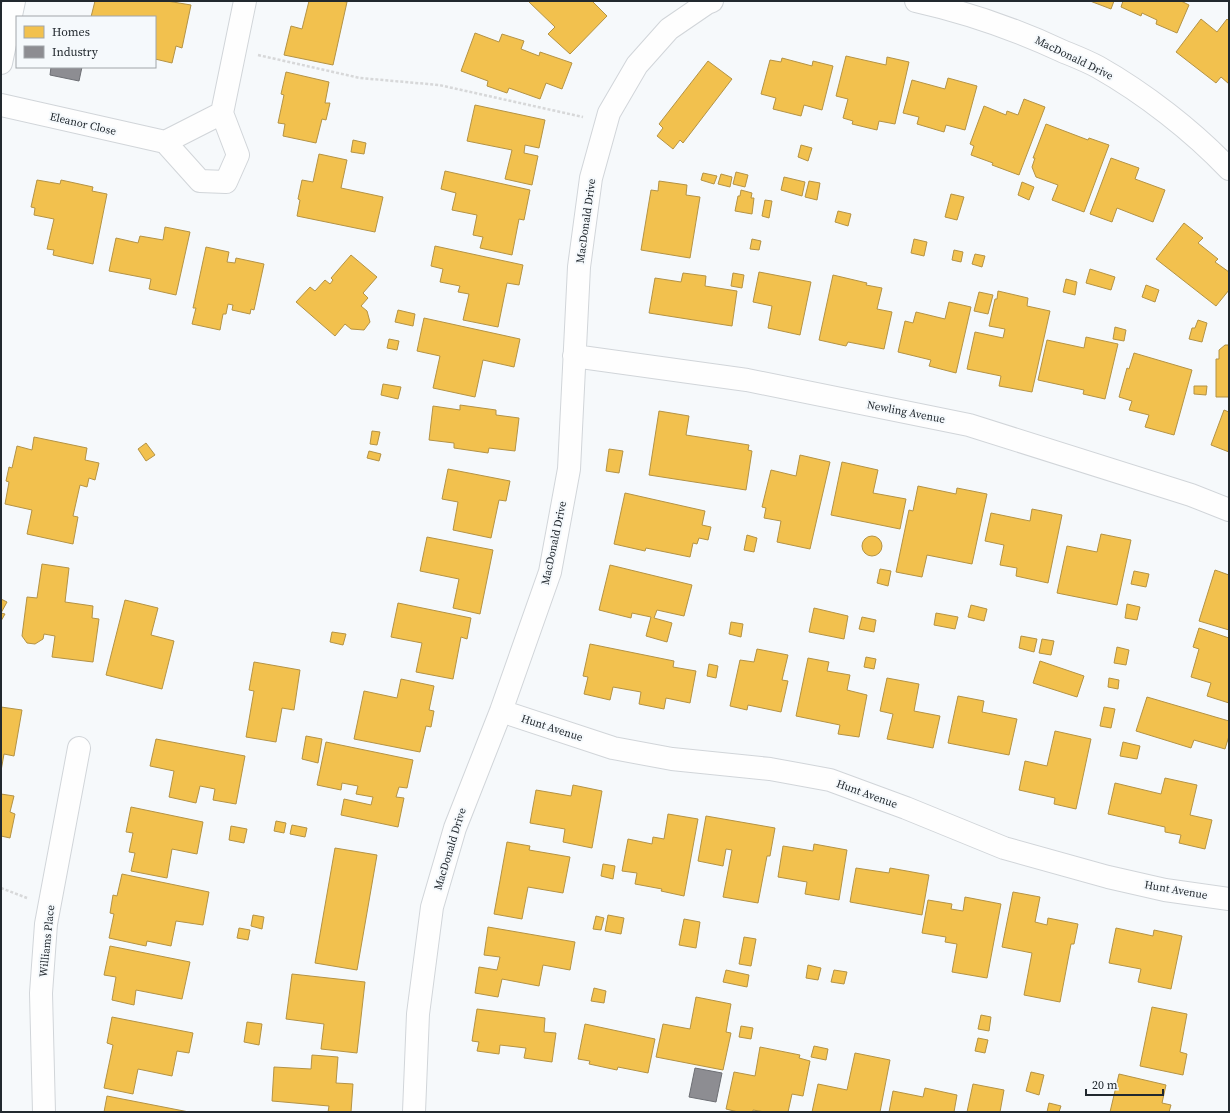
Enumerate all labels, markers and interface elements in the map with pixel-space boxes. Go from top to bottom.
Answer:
legend [16,16,156,68]
text: Homes [52,24,90,40]
street label: MacDonald Drive [1032,33,1116,84]
text: Industry [52,44,99,60]
street label: Eleanor Close [48,109,118,139]
street label: MacDonald Drive [573,177,599,264]
street label: Newling Avenue [866,397,947,427]
street label: MacDonald Drive [538,499,570,586]
street label: Hunt Avenue [519,711,585,745]
street label: Hunt Avenue [834,776,900,812]
street label: MacDonald Drive [430,806,470,892]
street label: Hunt Avenue [1143,877,1209,903]
street label: Williams Place [36,904,58,978]
scale bar [1086,1071,1163,1097]
text: 20 m [1092,1077,1118,1093]

